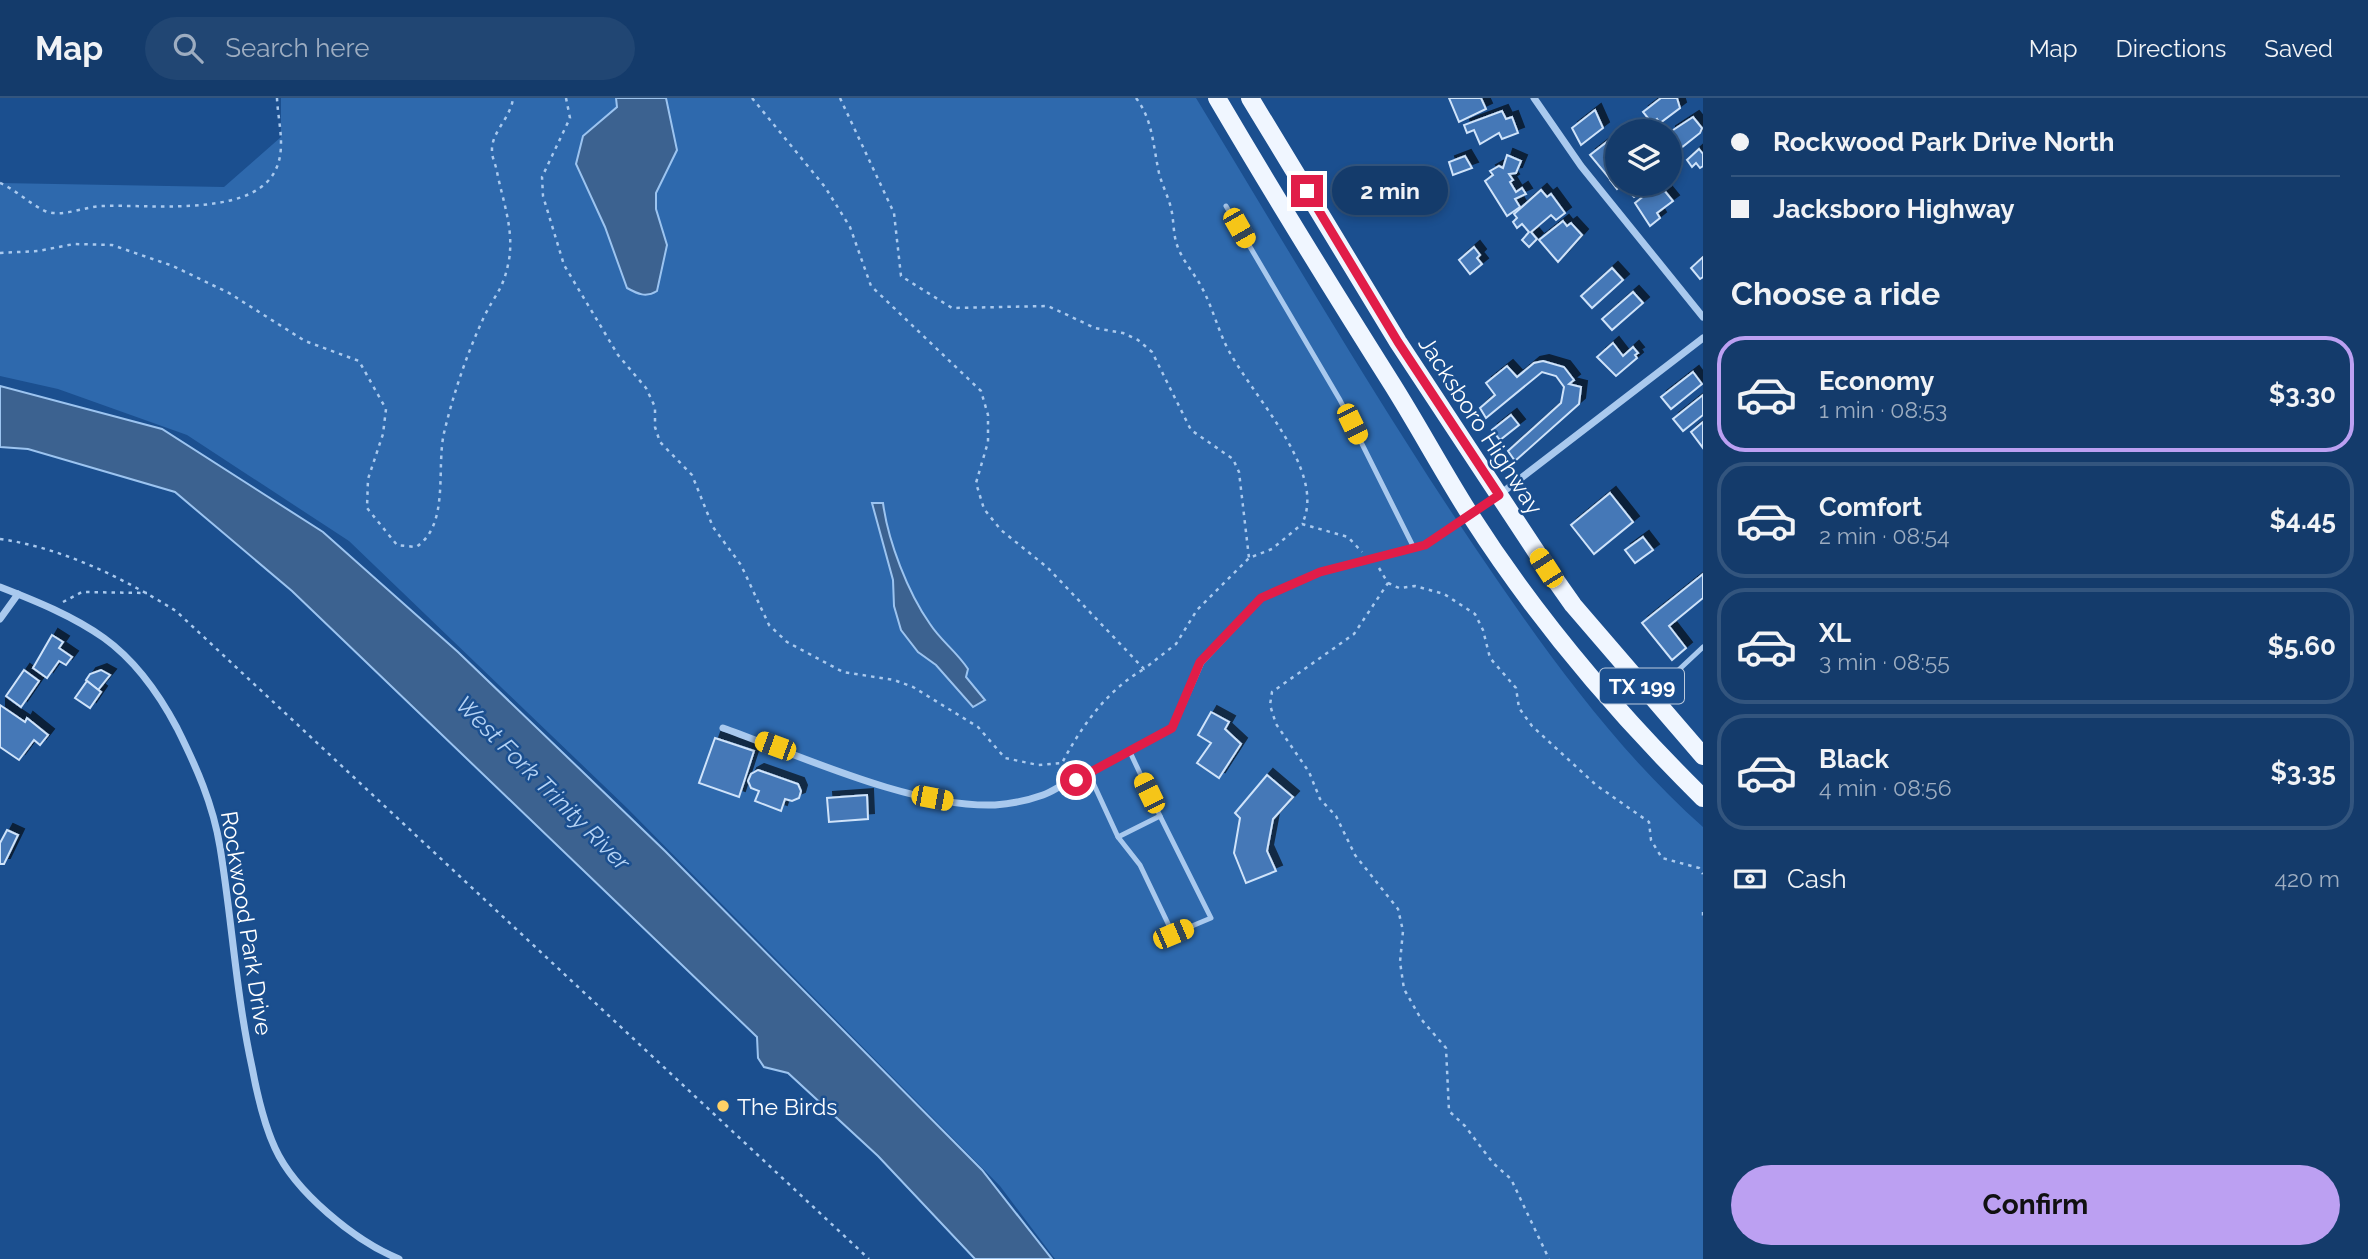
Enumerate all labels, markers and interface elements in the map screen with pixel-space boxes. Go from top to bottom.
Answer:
search box [145,17,635,80]
text: Map [35,29,103,68]
icon: search [169,29,207,67]
text: Search here [225,33,370,63]
text: Map [2029,34,2078,63]
text: Directions [2116,34,2226,63]
text: Saved [2264,34,2333,63]
map controls [1605,119,1682,196]
button: layers [1605,119,1682,196]
text: Rockwood Park Drive North [1773,127,2114,157]
callout: 2 min [1332,166,1447,216]
route end [1291,175,1323,207]
text: 2 min [1360,177,1420,204]
text: Jacksboro Highway [1773,194,2015,224]
car [1220,205,1259,251]
text: Choose a ride [1731,275,1940,312]
street label: Jacksboro Highway [1413,331,1549,519]
icon: car [1735,363,1798,426]
text: Economy [1819,366,1934,396]
text: $3.30 [2269,379,2336,409]
text: 1 min · 08:53 [1819,396,1947,423]
car [1334,401,1371,447]
icon: car [1735,489,1798,552]
text: Comfort [1819,492,1922,522]
text: $4.45 [2270,505,2336,535]
text: 2 min · 08:54 [1819,522,1950,549]
car [1526,545,1567,591]
icon: car [1735,615,1798,678]
text: XL [1819,618,1851,648]
text: $5.60 [2268,631,2336,661]
text: 3 min · 08:55 [1819,648,1950,675]
road number: TX 199 [1600,668,1684,704]
water label: West Fork Trinity River [450,690,637,877]
car [752,729,799,763]
icon: car [1735,741,1798,804]
text: Black [1819,744,1889,774]
text: $3.35 [2270,757,2336,787]
route start [1060,764,1092,796]
car [1131,770,1168,816]
text: 4 min · 08:56 [1819,774,1952,801]
car [910,784,955,812]
street label: Rockwood Park Drive [216,809,278,1037]
icon: cash [1731,860,1769,898]
text: Cash [1787,864,1847,894]
text: 420 m [2274,865,2340,892]
car [1150,916,1197,952]
place label: The Birds [737,1093,837,1120]
marker: The Birds [715,1098,731,1114]
button: Confirm [1731,1165,2340,1245]

